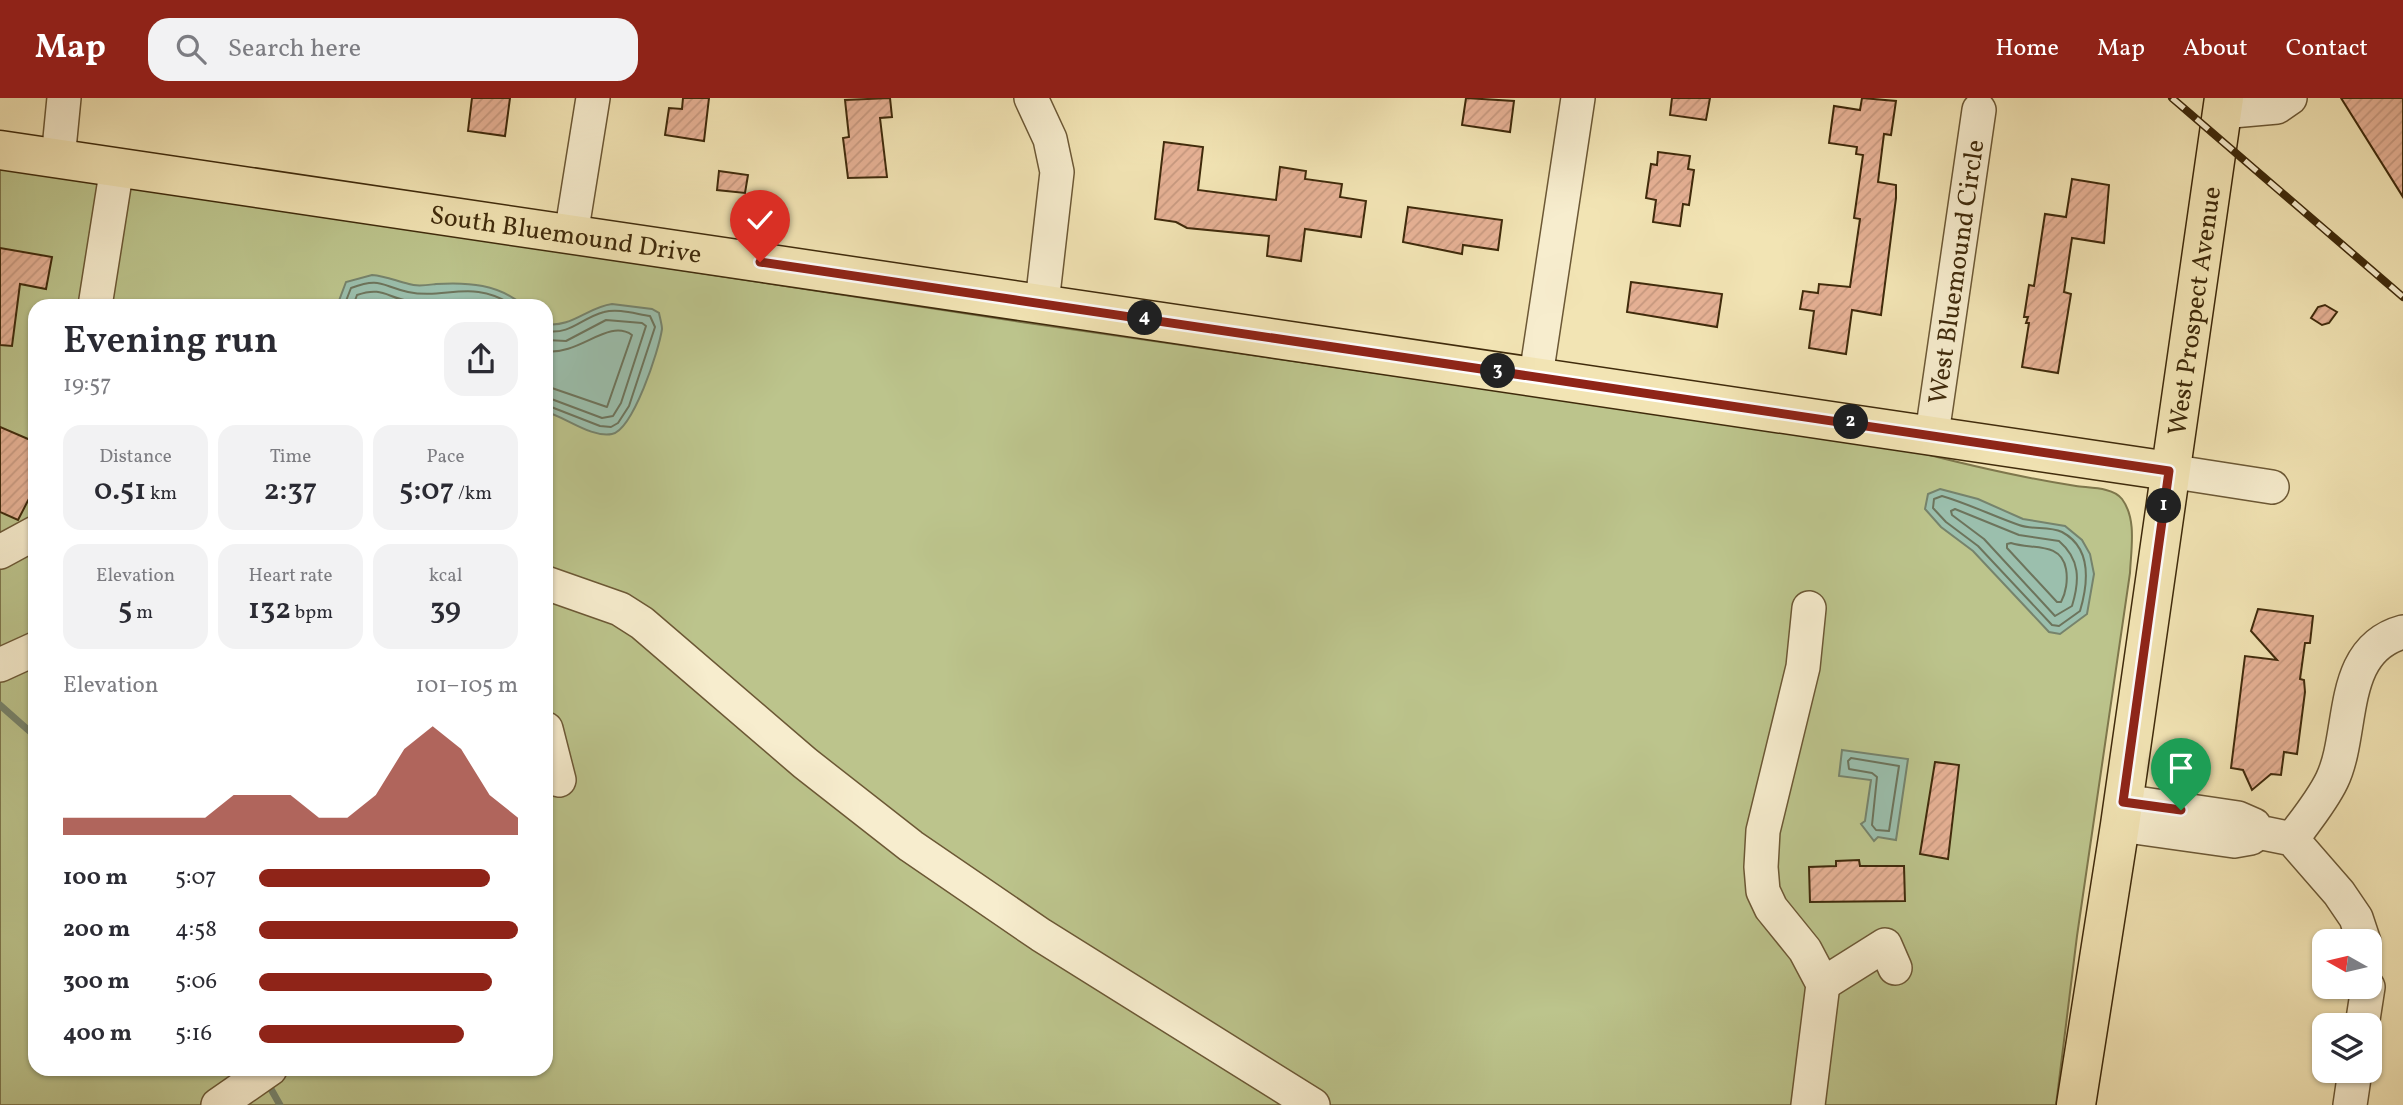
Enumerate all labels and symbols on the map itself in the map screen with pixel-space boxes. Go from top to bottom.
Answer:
street label: West Bluemound Circle [1921,138,1994,406]
street label: West Prospect Avenue [2160,184,2231,438]
pin [730,190,790,262]
street label: South Bluemound Drive [427,198,704,274]
pin: 4 [1128,300,1162,336]
pin: 3 [1480,354,1516,388]
pin: 2 [1834,404,1868,440]
pin: 1 [2146,488,2182,524]
pin [2151,738,2211,810]
north arrow [2312,929,2382,999]

